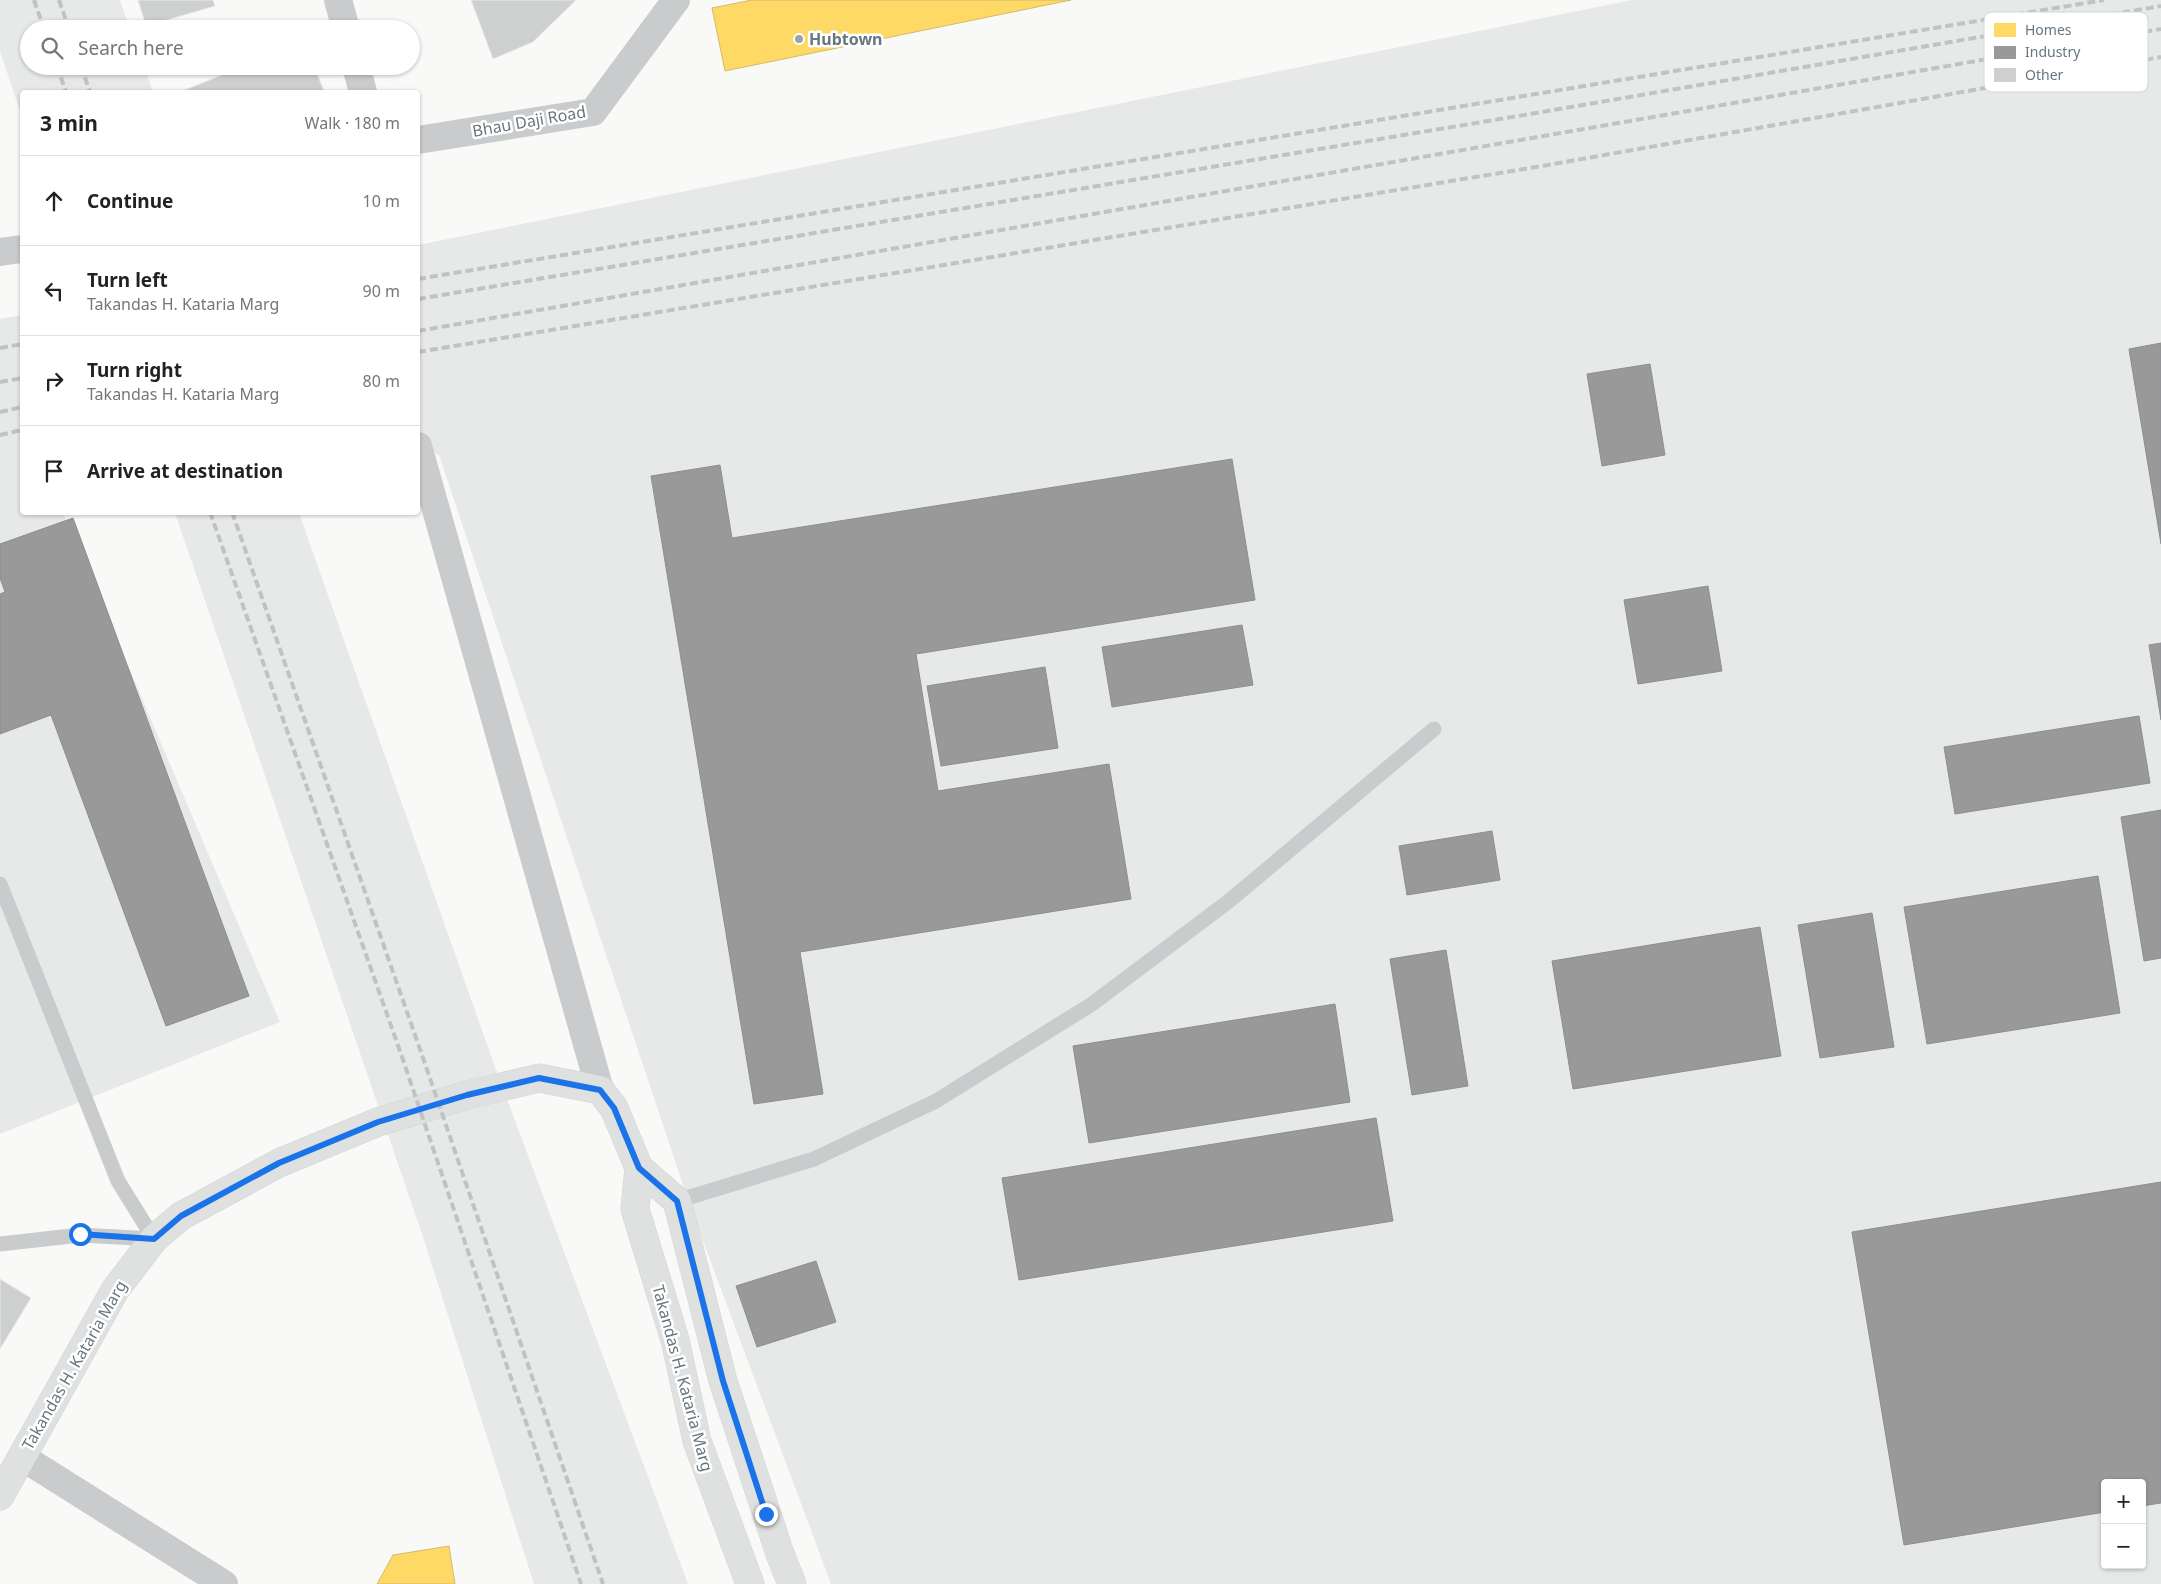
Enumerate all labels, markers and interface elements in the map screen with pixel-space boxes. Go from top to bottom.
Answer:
legend [1984,12,2148,92]
search box [20,20,420,75]
text: Homes [2025,20,2072,39]
place label: Hubtown [809,28,882,50]
marker: Hubtown [793,33,805,45]
icon: search [38,34,66,62]
text: Search here [78,35,184,61]
text: Industry [2025,42,2081,61]
text: Other [2025,65,2064,84]
street label: Bhau Daji Road [471,100,587,142]
text: 3 min [40,109,98,137]
text: Walk · 180 m [305,112,400,134]
icon: ahead [40,187,68,215]
text: Continue [87,188,173,214]
text: 10 m [363,190,400,212]
text: Turn left [87,267,168,293]
icon: left [40,277,68,305]
text: 90 m [363,280,400,302]
text: Takandas H. Kataria Marg [87,293,279,315]
text: Turn right [87,357,182,383]
icon: right [40,367,68,395]
text: 80 m [363,370,400,392]
text: Takandas H. Kataria Marg [87,383,279,405]
icon: arrive [40,457,68,485]
text: Arrive at destination [87,458,283,484]
route start [69,1223,92,1246]
street label: Takandas H. Kataria Marg [16,1276,132,1454]
street label: Takandas H. Kataria Marg [647,1282,719,1474]
map controls [2101,1479,2146,1569]
button: + [2101,1479,2146,1524]
route end [755,1503,778,1526]
button: − [2101,1524,2146,1569]

